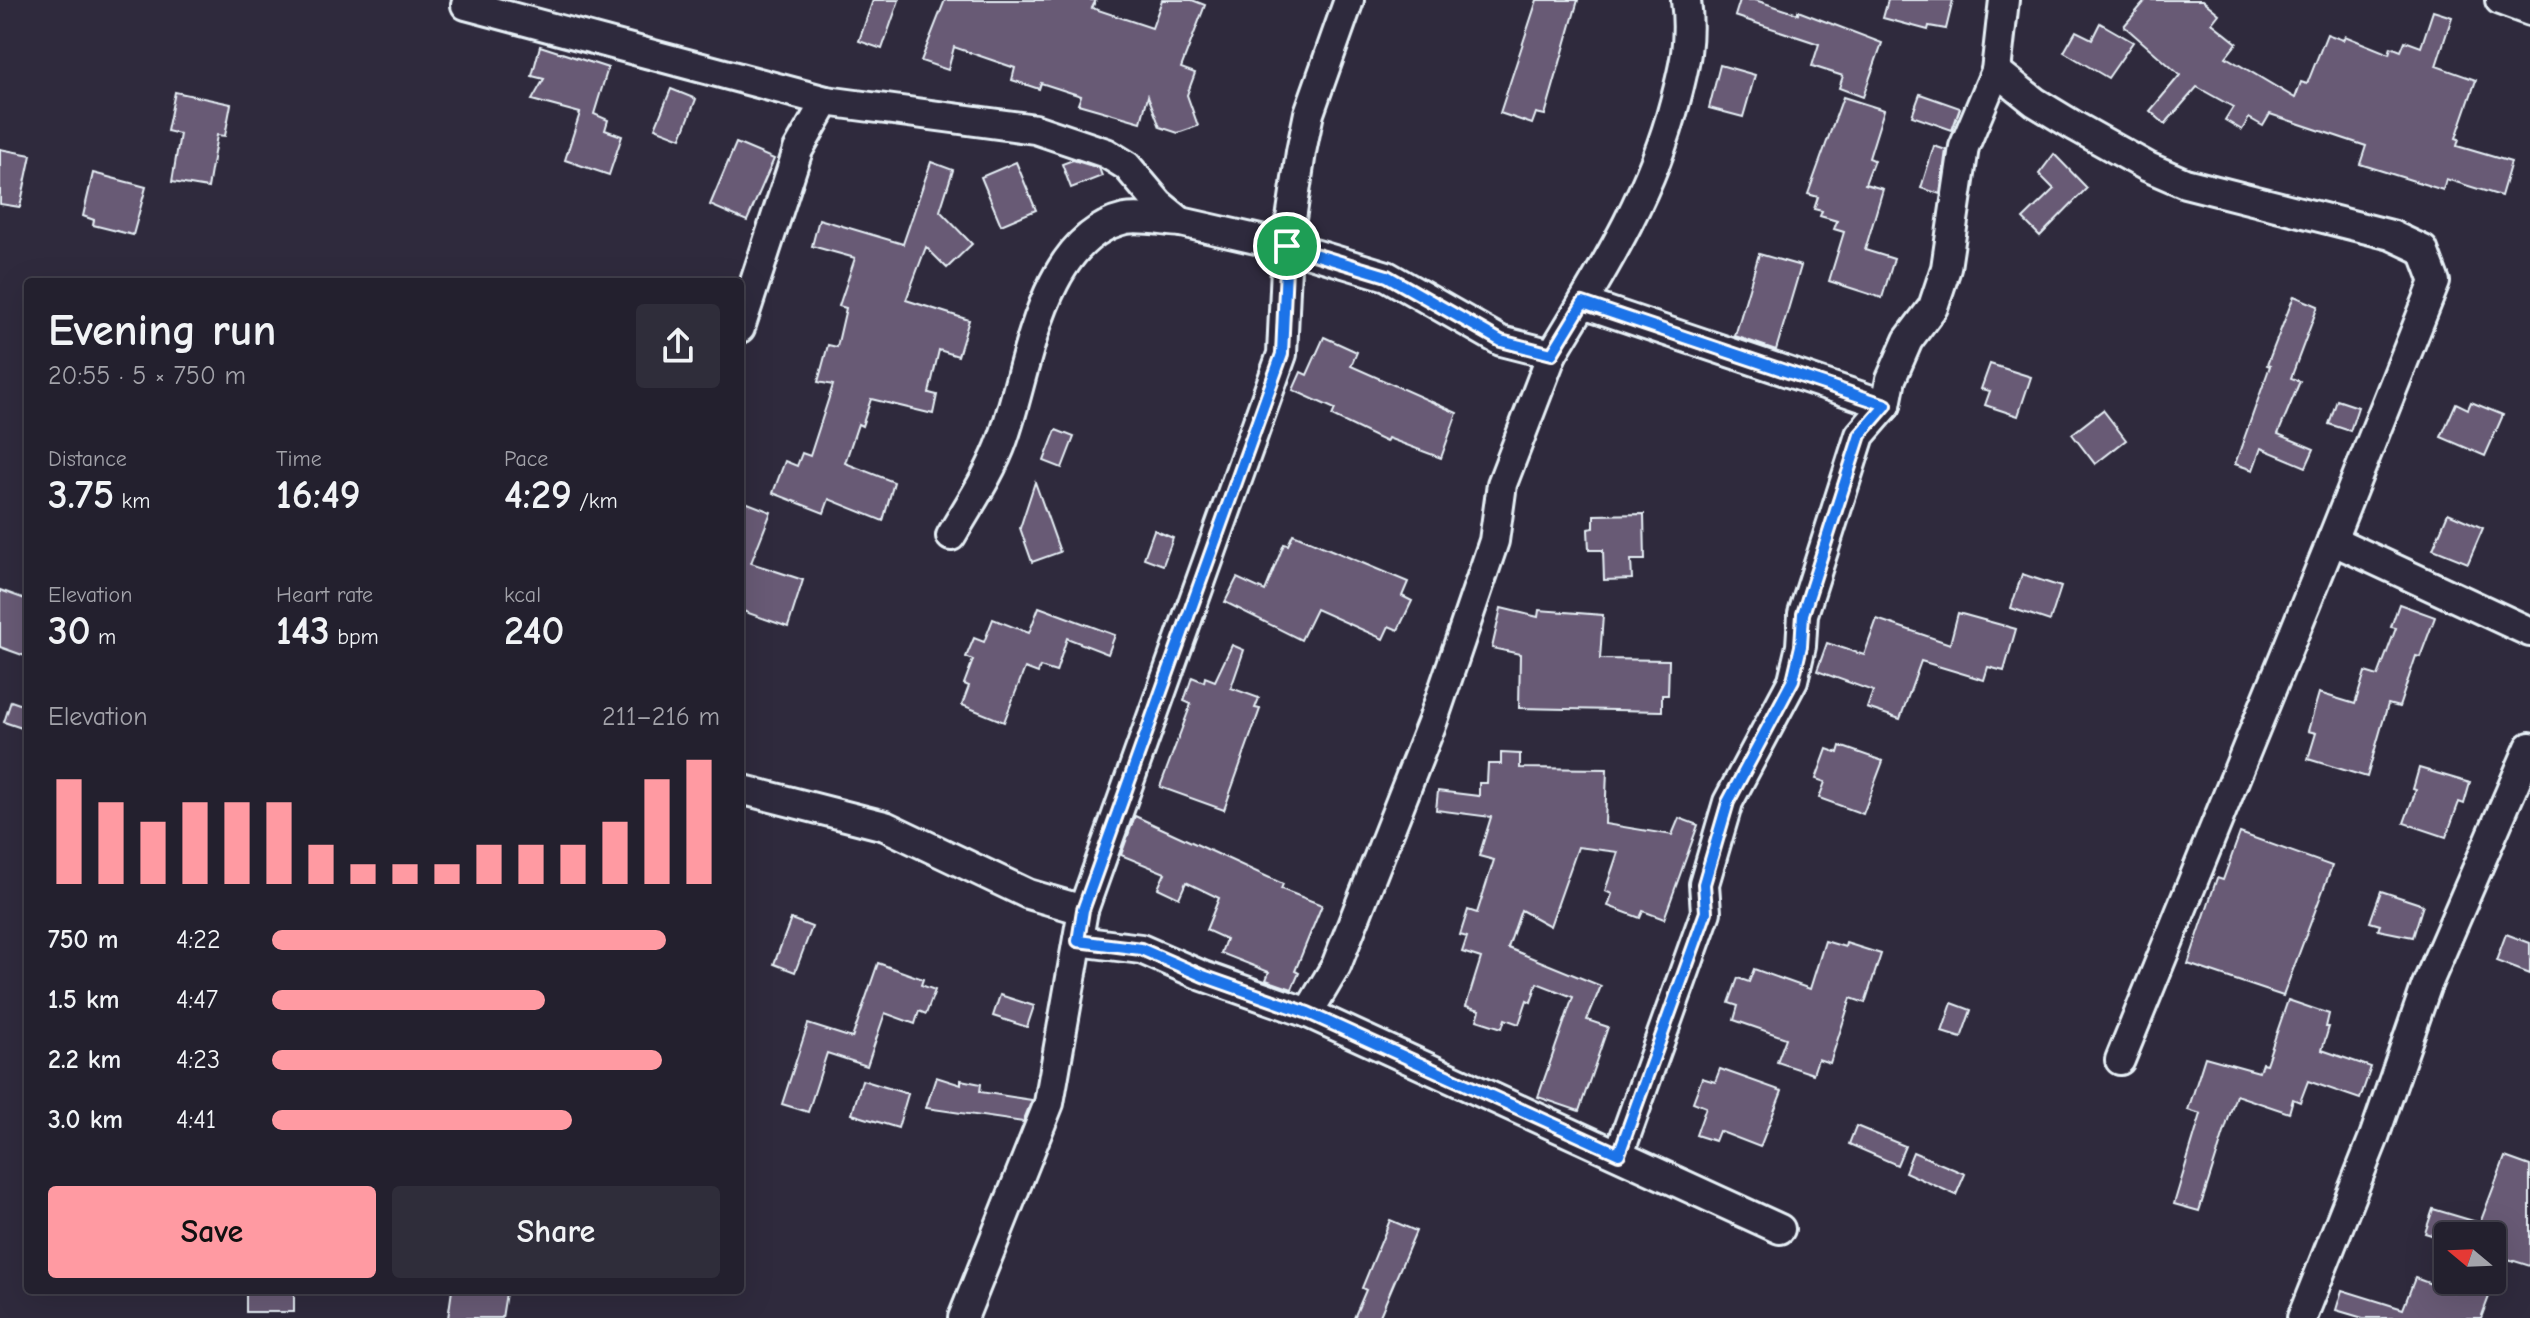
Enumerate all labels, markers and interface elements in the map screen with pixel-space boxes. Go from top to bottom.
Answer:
pin [1253,212,1321,280]
icon: arrive [1265,224,1309,268]
button: share [636,304,720,388]
text: Evening run [48,305,276,356]
text: 20:55 · 5 × 750 m [48,361,246,391]
text: Distance [48,446,127,472]
text: Time [276,446,322,472]
text: Pace [504,446,548,472]
text: 3.75 [48,472,114,518]
text: 16:49 [276,472,361,518]
text: 4:29 [504,472,572,518]
text: km [114,488,150,514]
text: /km [572,488,618,514]
text: Elevation [48,582,132,608]
text: Heart rate [276,582,373,608]
text: kcal [504,582,541,608]
text: 30 [48,608,91,654]
text: 143 [276,608,330,654]
text: 240 [504,608,564,654]
text: m [91,624,116,650]
text: bpm [330,624,379,650]
text: Elevation [48,702,148,732]
text: 211–216 m [602,702,720,732]
text: 750 m [48,925,118,955]
text: 4:22 [176,925,221,955]
text: 1.5 km [48,985,119,1015]
text: 4:47 [176,985,218,1015]
text: 2.2 km [48,1045,121,1075]
text: 4:23 [176,1045,220,1075]
text: 3.0 km [48,1105,123,1135]
text: 4:41 [176,1105,216,1135]
button: Save [48,1186,376,1278]
button: Share [392,1186,720,1278]
north arrow [2434,1222,2506,1294]
map controls [2434,1222,2506,1294]

